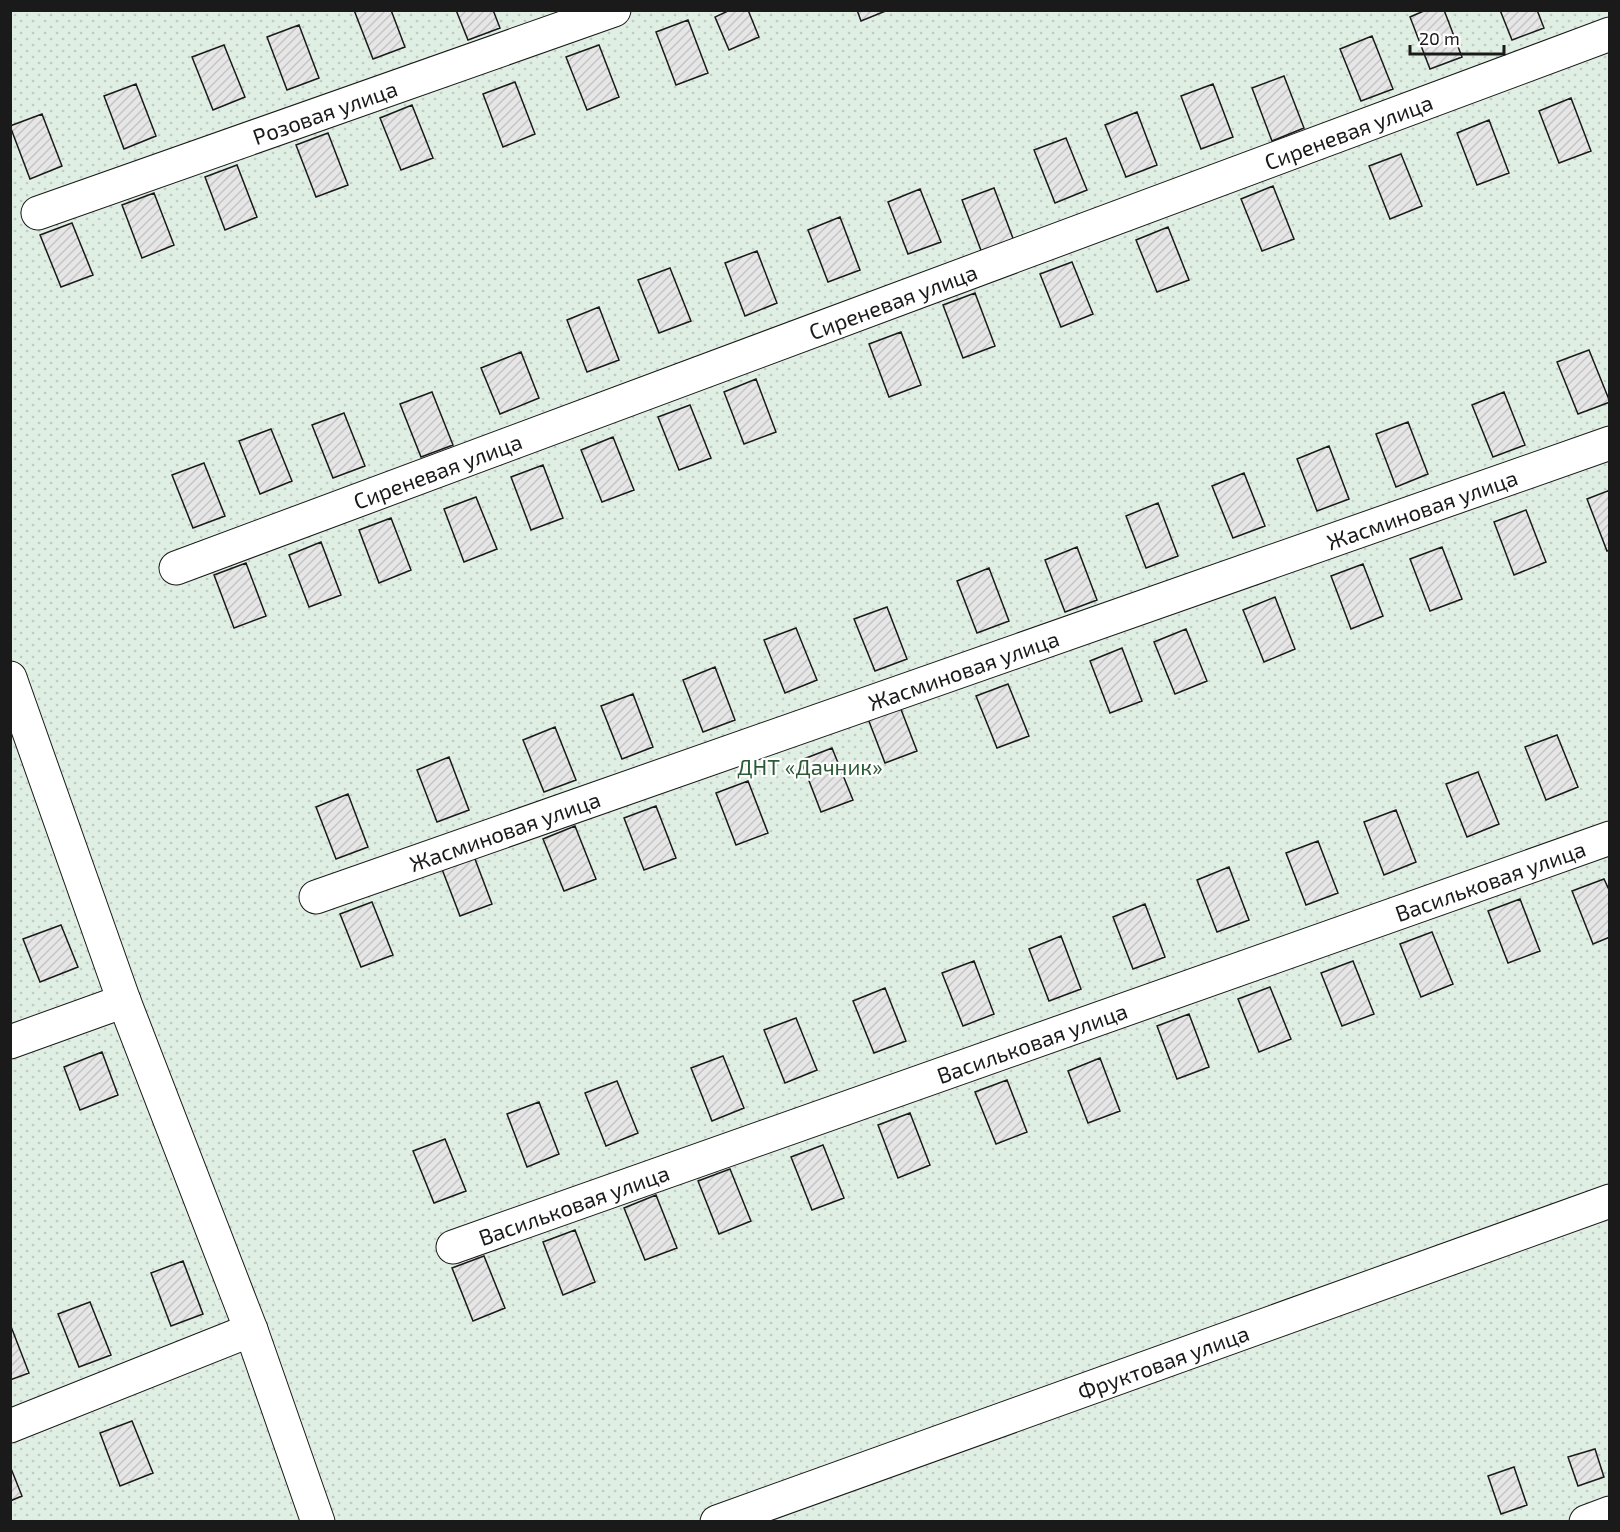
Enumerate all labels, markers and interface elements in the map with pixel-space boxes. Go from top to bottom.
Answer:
scale bar [1410,18,1504,56]
text: 20 m [1419,27,1460,49]
street label: Розовая улица [249,75,400,149]
street label: Сиреневая улица [1261,88,1436,175]
street label: Сиреневая улица [805,258,981,344]
street label: Сиреневая улица [350,427,525,514]
street label: Жасминовая улица [1323,464,1521,554]
street label: Жасминовая улица [864,624,1062,715]
park label: ДНТ «Дачник» [737,753,883,779]
street label: Жасминовая улица [406,785,604,876]
street label: Васильковая улица [1391,835,1589,926]
street label: Васильковая улица [933,997,1131,1088]
street label: Васильковая улица [475,1159,672,1250]
street label: Фруктовая улица [1074,1319,1252,1404]

